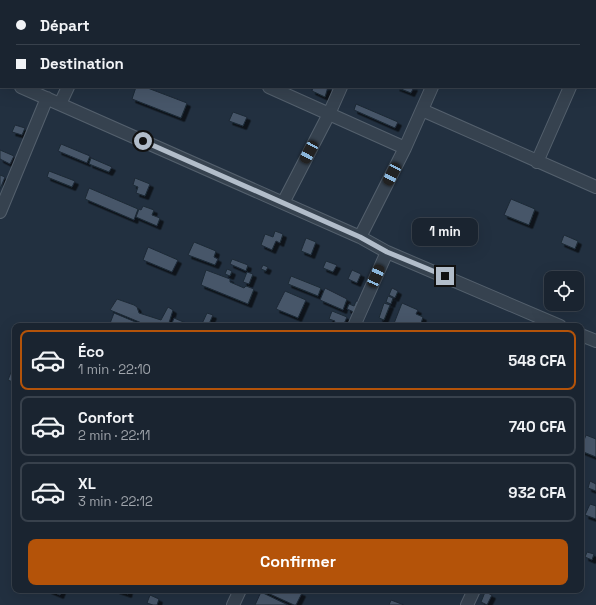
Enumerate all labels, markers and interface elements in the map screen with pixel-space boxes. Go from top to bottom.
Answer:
text: Départ [40,16,90,35]
text: Destination [40,54,124,73]
route start [134,132,152,150]
car [298,139,320,165]
car [381,161,403,187]
callout: 1 min [412,218,478,246]
text: 1 min [429,223,461,240]
car [366,263,386,289]
route end [436,267,454,285]
map controls [544,271,584,311]
button: locate [544,271,584,311]
icon: car [30,342,66,378]
text: Éco [78,342,104,361]
text: 548 CFA [508,351,566,370]
text: 1 min · 22:10 [78,361,151,378]
icon: car [30,408,66,444]
text: Confort [78,408,134,427]
text: 740 CFA [509,417,566,436]
text: 2 min · 22:11 [78,427,150,444]
icon: car [30,474,66,510]
text: XL [78,474,96,493]
text: 932 CFA [508,483,566,502]
text: 3 min · 22:12 [78,493,153,510]
button: Confirmer [28,539,568,585]

